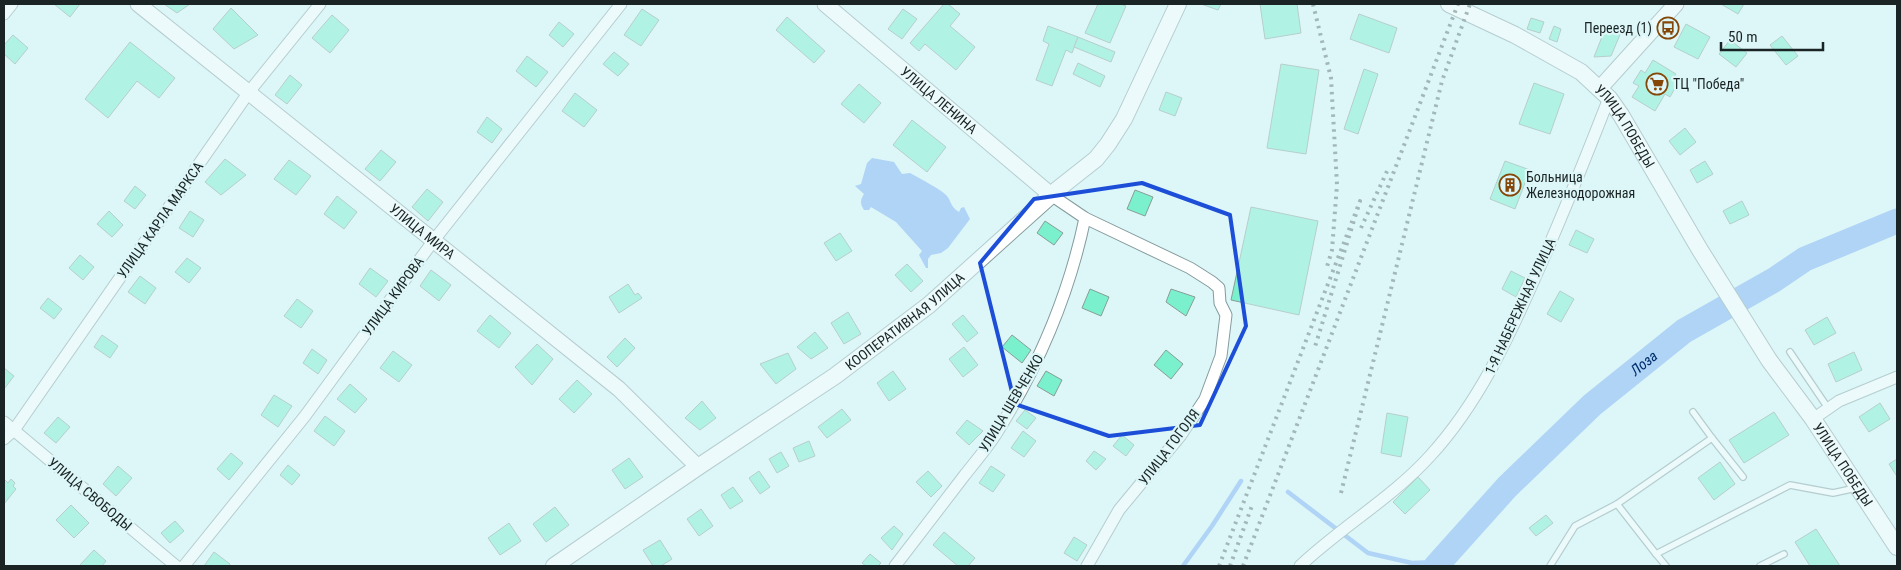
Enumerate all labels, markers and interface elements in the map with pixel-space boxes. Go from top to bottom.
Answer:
bus stop icon: Переезд (1) [1656,16,1680,40]
place label: Переезд (1) [1584,20,1652,37]
scale bar [1721,20,1824,52]
text: 50 m [1728,28,1758,46]
street label: УЛИЦА ЛЕНИНА [897,63,980,137]
supermarket icon: ТЦ "Победа" [1645,72,1669,96]
place label: ТЦ "Победа" [1673,76,1744,92]
street label: УЛИЦА ПОБЕДЫ [1592,81,1658,171]
street label: УЛИЦА КАРЛА МАРКСА [114,159,206,281]
place label: Больница Железнодорожная [1526,169,1635,201]
building icon: Больница Железнодорожная [1498,173,1522,197]
street label: УЛИЦА МИРА [386,200,458,262]
street label: 1-Я НАБЕРЕЖНАЯ УЛИЦА [1481,235,1559,377]
street label: УЛИЦА КИРОВА [359,254,427,338]
street label: КООПЕРАТИВНАЯ УЛИЦА [842,269,968,373]
water label: Лоза [1626,347,1661,380]
street label: УЛИЦА ШЕВЧЕНКО [976,351,1046,455]
street label: УЛИЦА ГОГОЛЯ [1135,406,1203,488]
street label: УЛИЦА ПОБЕДЫ [1810,420,1876,509]
street label: УЛИЦА СВОБОДЫ [45,454,135,534]

